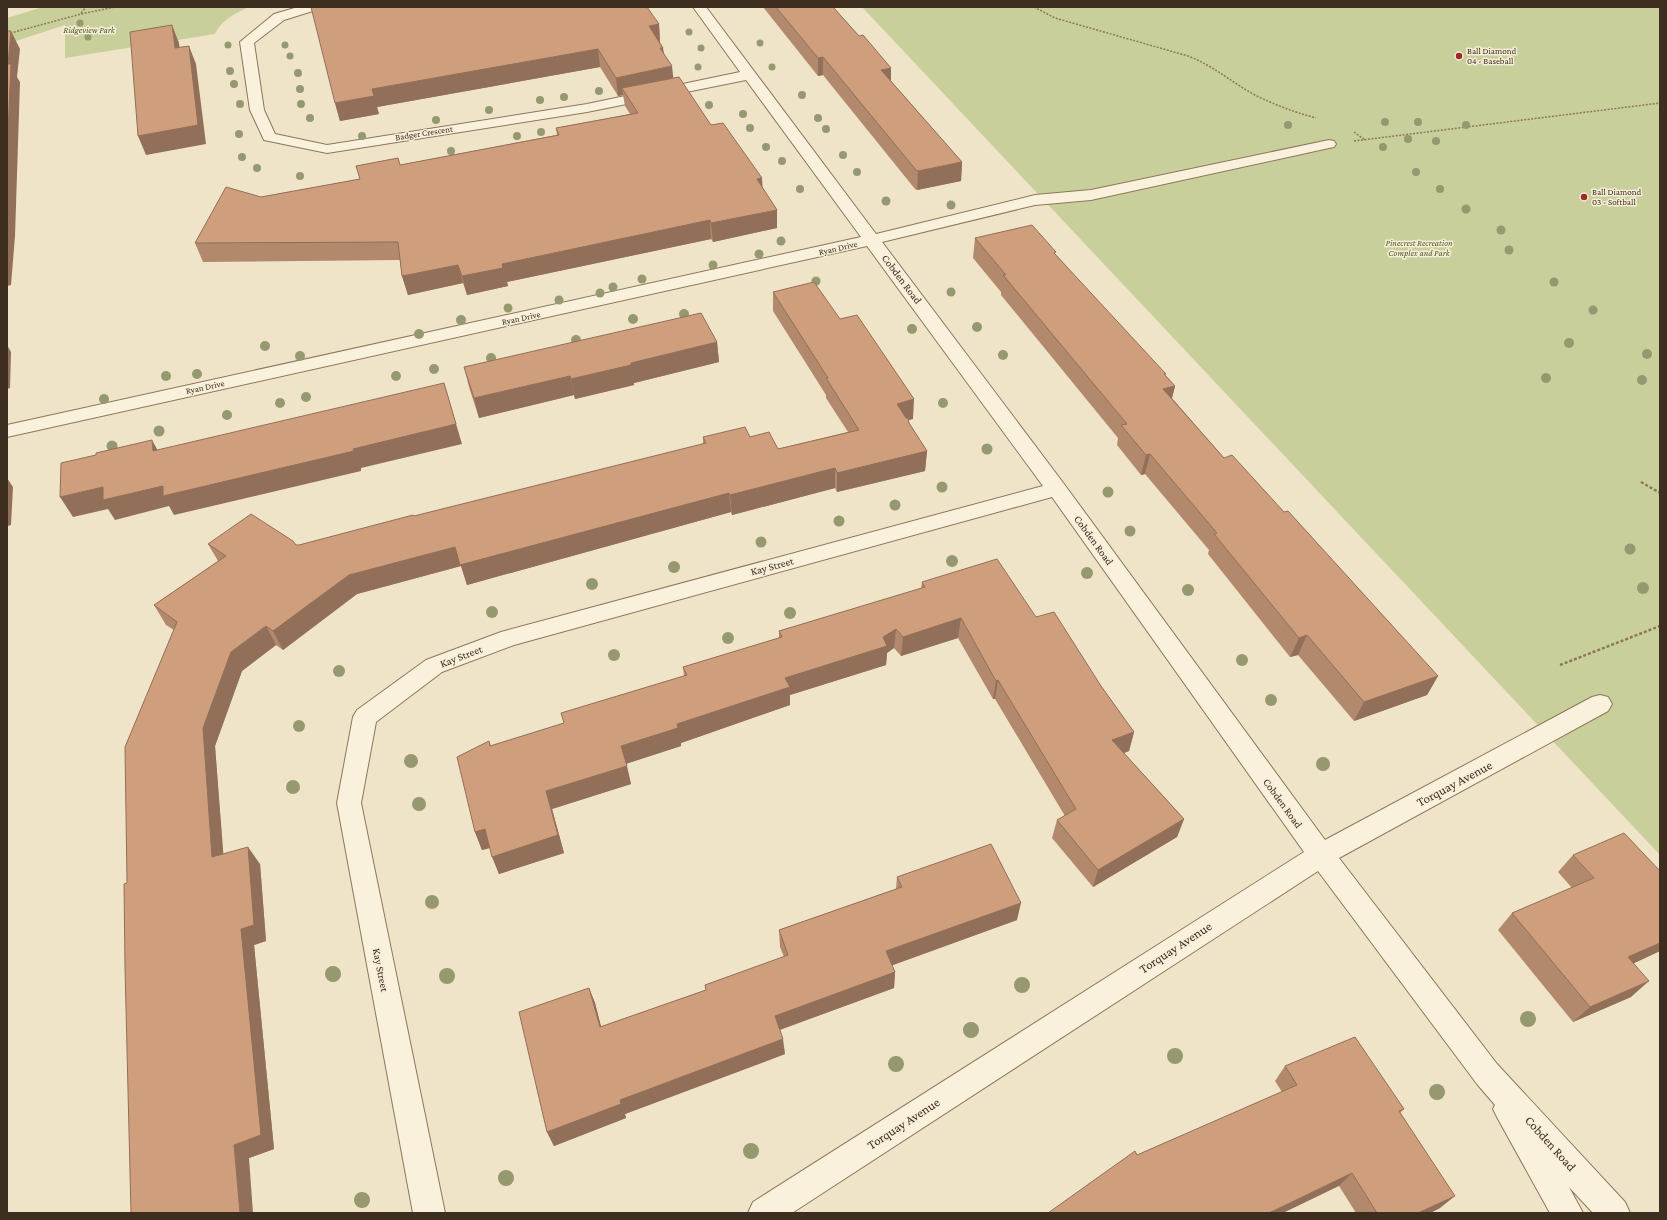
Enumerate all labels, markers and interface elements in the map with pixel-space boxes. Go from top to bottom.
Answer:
park label: Ridgeview Park [63,25,116,35]
place label: Ball Diamond 04 - Baseball [1467,46,1517,66]
marker: Ball Diamond 04 - Baseball [1454,51,1464,61]
street label: Badger Crescent [394,123,455,142]
place label: Ball Diamond 03 - Softball [1592,187,1642,207]
marker: Ball Diamond 03 - Softball [1579,192,1589,202]
park label: Pinecrest Recreation Complex and Park [1385,238,1453,258]
street label: Ryan Drive [818,239,858,257]
street label: Cobden Road [880,252,925,306]
street label: Ryan Drive [501,309,541,327]
street label: Ryan Drive [185,378,225,396]
street label: Cobden Road [1072,513,1116,567]
street label: Kay Street [749,554,795,578]
street label: Kay Street [438,642,484,670]
street label: Torquay Avenue [1414,757,1495,810]
street label: Cobden Road [1261,776,1305,830]
street label: Torquay Avenue [1136,918,1215,976]
street label: Kay Street [370,947,391,993]
street label: Torquay Avenue [864,1094,943,1152]
street label: Cobden Road [1522,1113,1579,1174]

